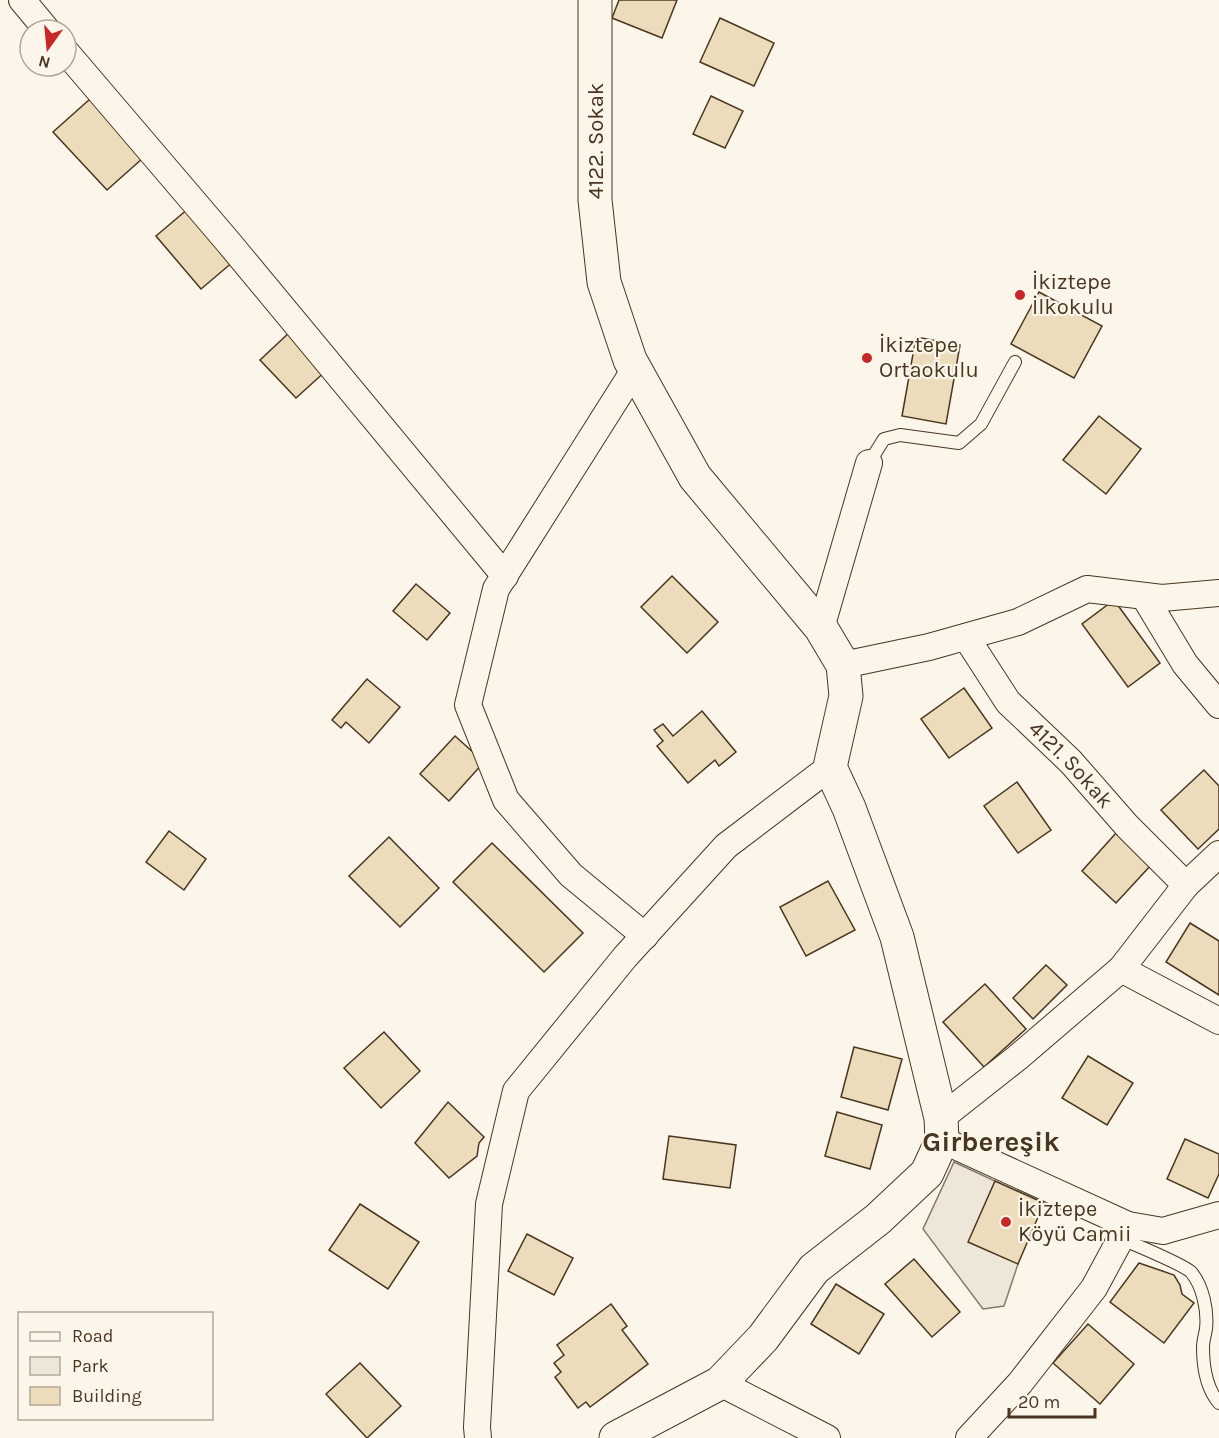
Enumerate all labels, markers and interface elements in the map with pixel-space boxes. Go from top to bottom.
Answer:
north arrow [18,18,78,78]
text: N [36,51,52,73]
street label: 4122. Sokak [583,83,609,199]
place label: İkiztepe İlkokulu [1032,269,1114,320]
marker: İkiztepe İlkokulu [1013,288,1027,302]
place label: İkiztepe Ortaokulu [879,332,979,383]
marker: İkiztepe Ortaokulu [860,351,874,365]
street label: 4121. Sokak [1023,715,1118,814]
district label: Girbereşik [922,1125,1060,1158]
place label: İkiztepe Köyü Camii [1018,1196,1131,1247]
marker: İkiztepe Köyü Camii [999,1215,1013,1229]
legend [18,1312,213,1420]
text: Road [72,1325,113,1347]
text: Park [72,1355,109,1377]
scale bar [1009,1381,1094,1419]
text: Building [72,1385,142,1407]
text: 20 m [1018,1391,1060,1413]

